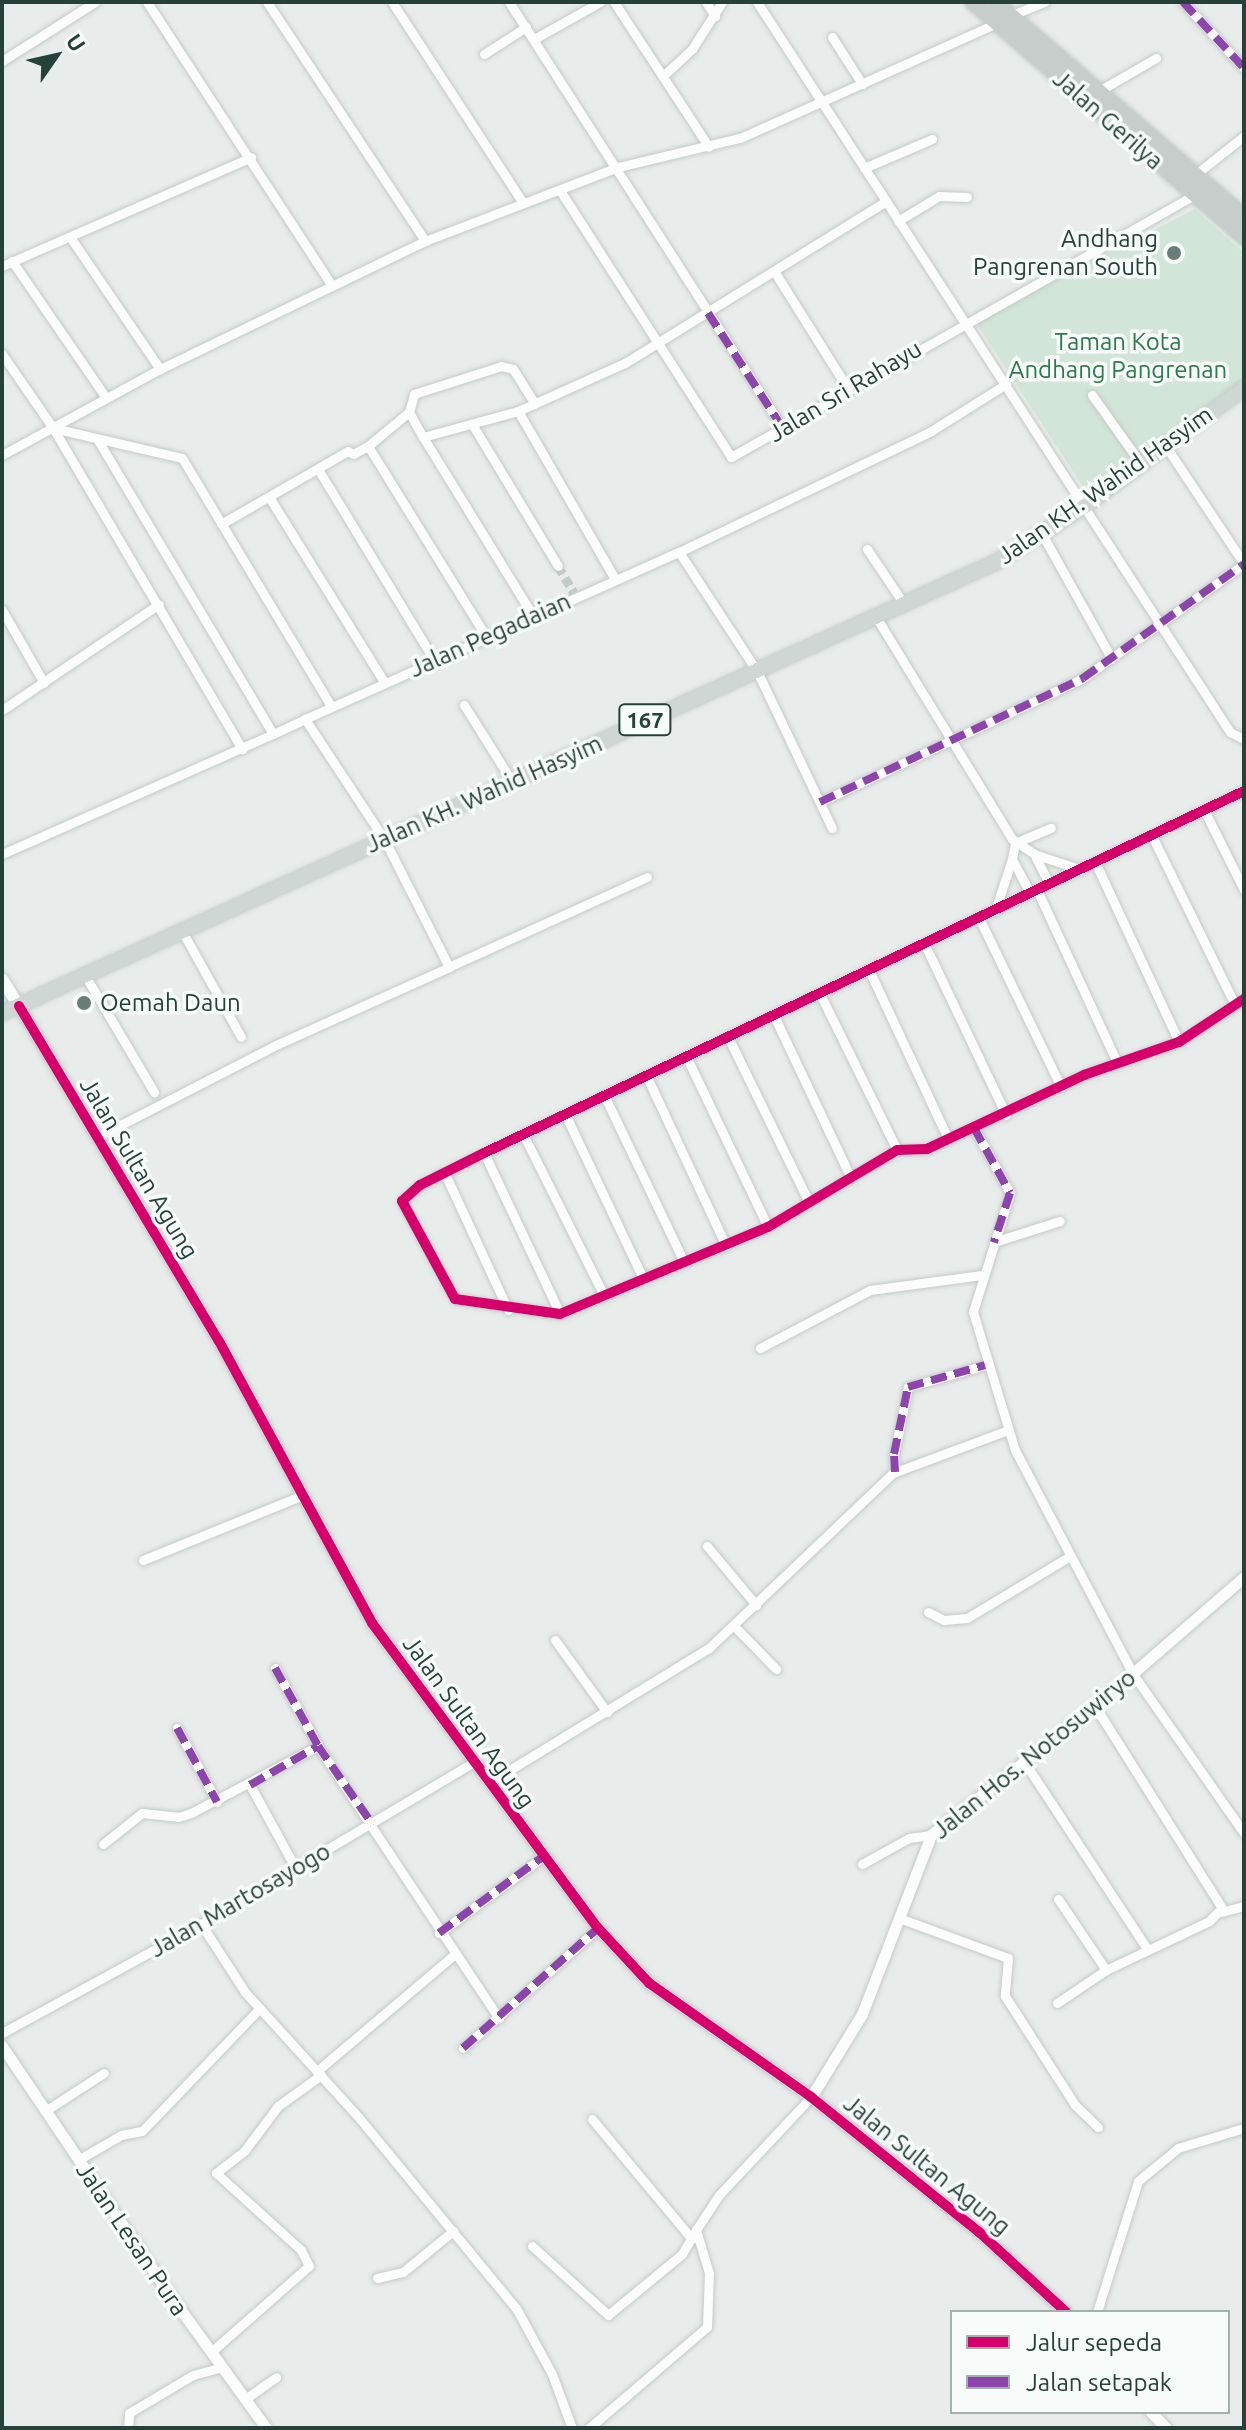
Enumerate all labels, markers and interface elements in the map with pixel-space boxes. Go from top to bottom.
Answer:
north arrow [16,16,96,96]
text: U [62,29,91,56]
street label: Jalan Gerilya [1047,64,1169,176]
place label: Andhang Pangrenan South [973,225,1158,281]
marker: Andhang Pangrenan South [1165,244,1183,262]
park label: Taman Kota Andhang Pangrenan [1009,328,1227,384]
street label: Jalan Sri Rahayu [763,334,927,448]
street label: Jalan KH. Wahid Hasyim [992,400,1218,570]
street label: Jalan Pegadaian [405,587,575,683]
road number: 167 [617,702,673,738]
street label: Jalan KH. Wahid Hasyim [361,729,607,859]
place label: Oemah Daun [100,989,241,1017]
marker: Oemah Daun [75,994,93,1012]
street label: Jalan Sultan Agung [74,1072,204,1264]
street label: Jalan Sultan Agung [397,1630,541,1814]
street label: Jalan Hos. Notosuwiryo [927,1663,1141,1845]
street label: Jalan Martosayogo [145,1837,335,1963]
street label: Jalan Sultan Agung [838,2089,1016,2241]
street label: Jalan Lesan Pura [70,2157,194,2321]
legend [950,2310,1230,2414]
text: Jalur sepeda [1026,2329,1162,2356]
text: Jalan setapak [1026,2369,1172,2396]

